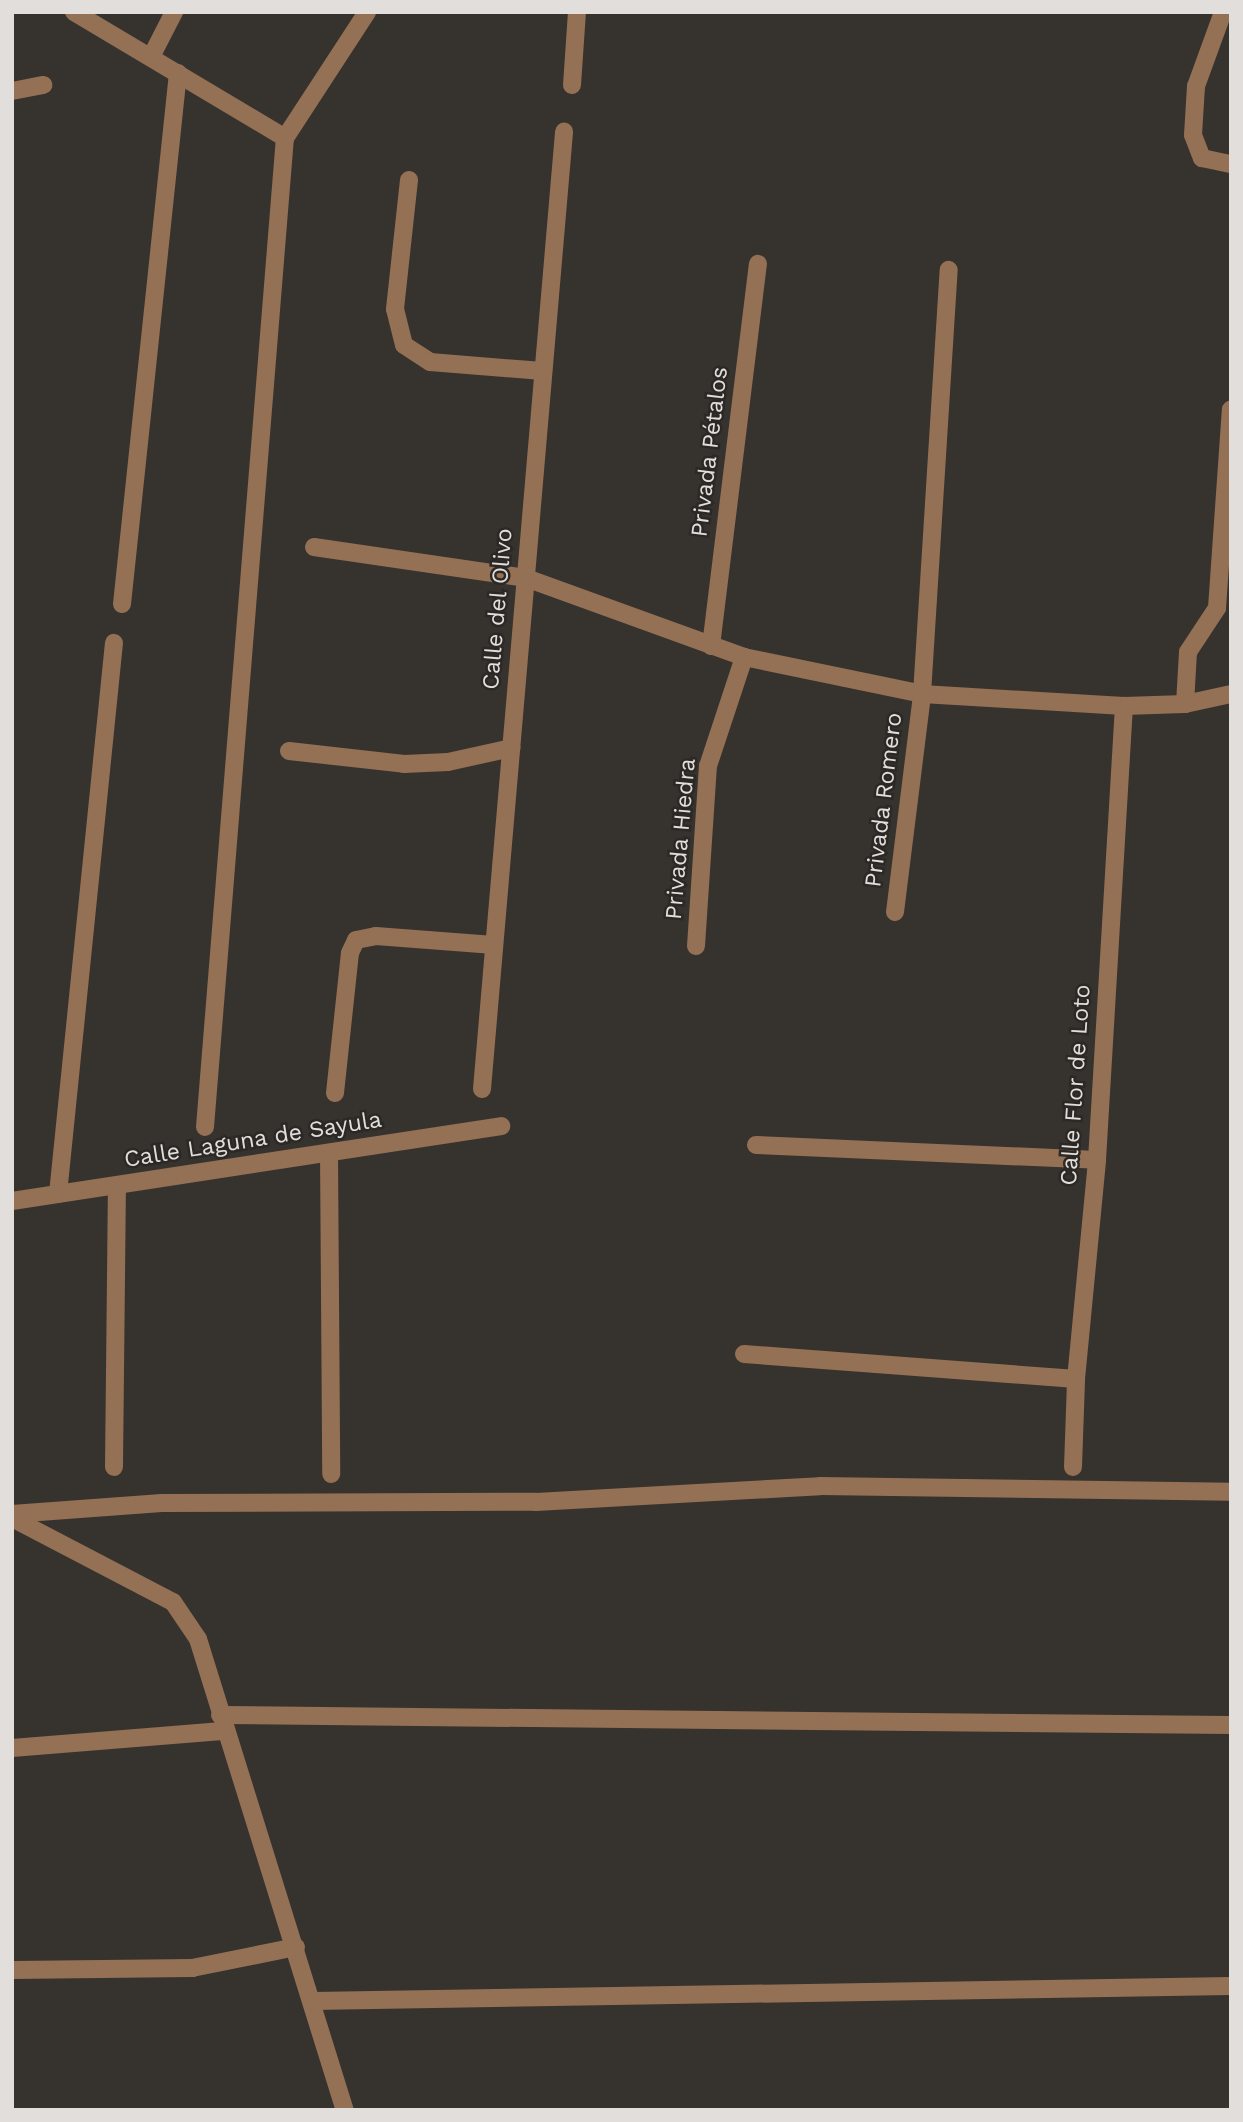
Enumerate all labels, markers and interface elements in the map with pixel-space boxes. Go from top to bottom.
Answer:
street label: Privada Pétalos [686,365,734,539]
street label: Calle del Olivo [477,527,519,691]
street label: Privada Romero [860,711,908,889]
street label: Privada Hiedra [660,757,702,921]
street label: Calle Flor de Loto [1055,983,1097,1187]
street label: Calle Laguna de Sayula [122,1106,384,1174]

